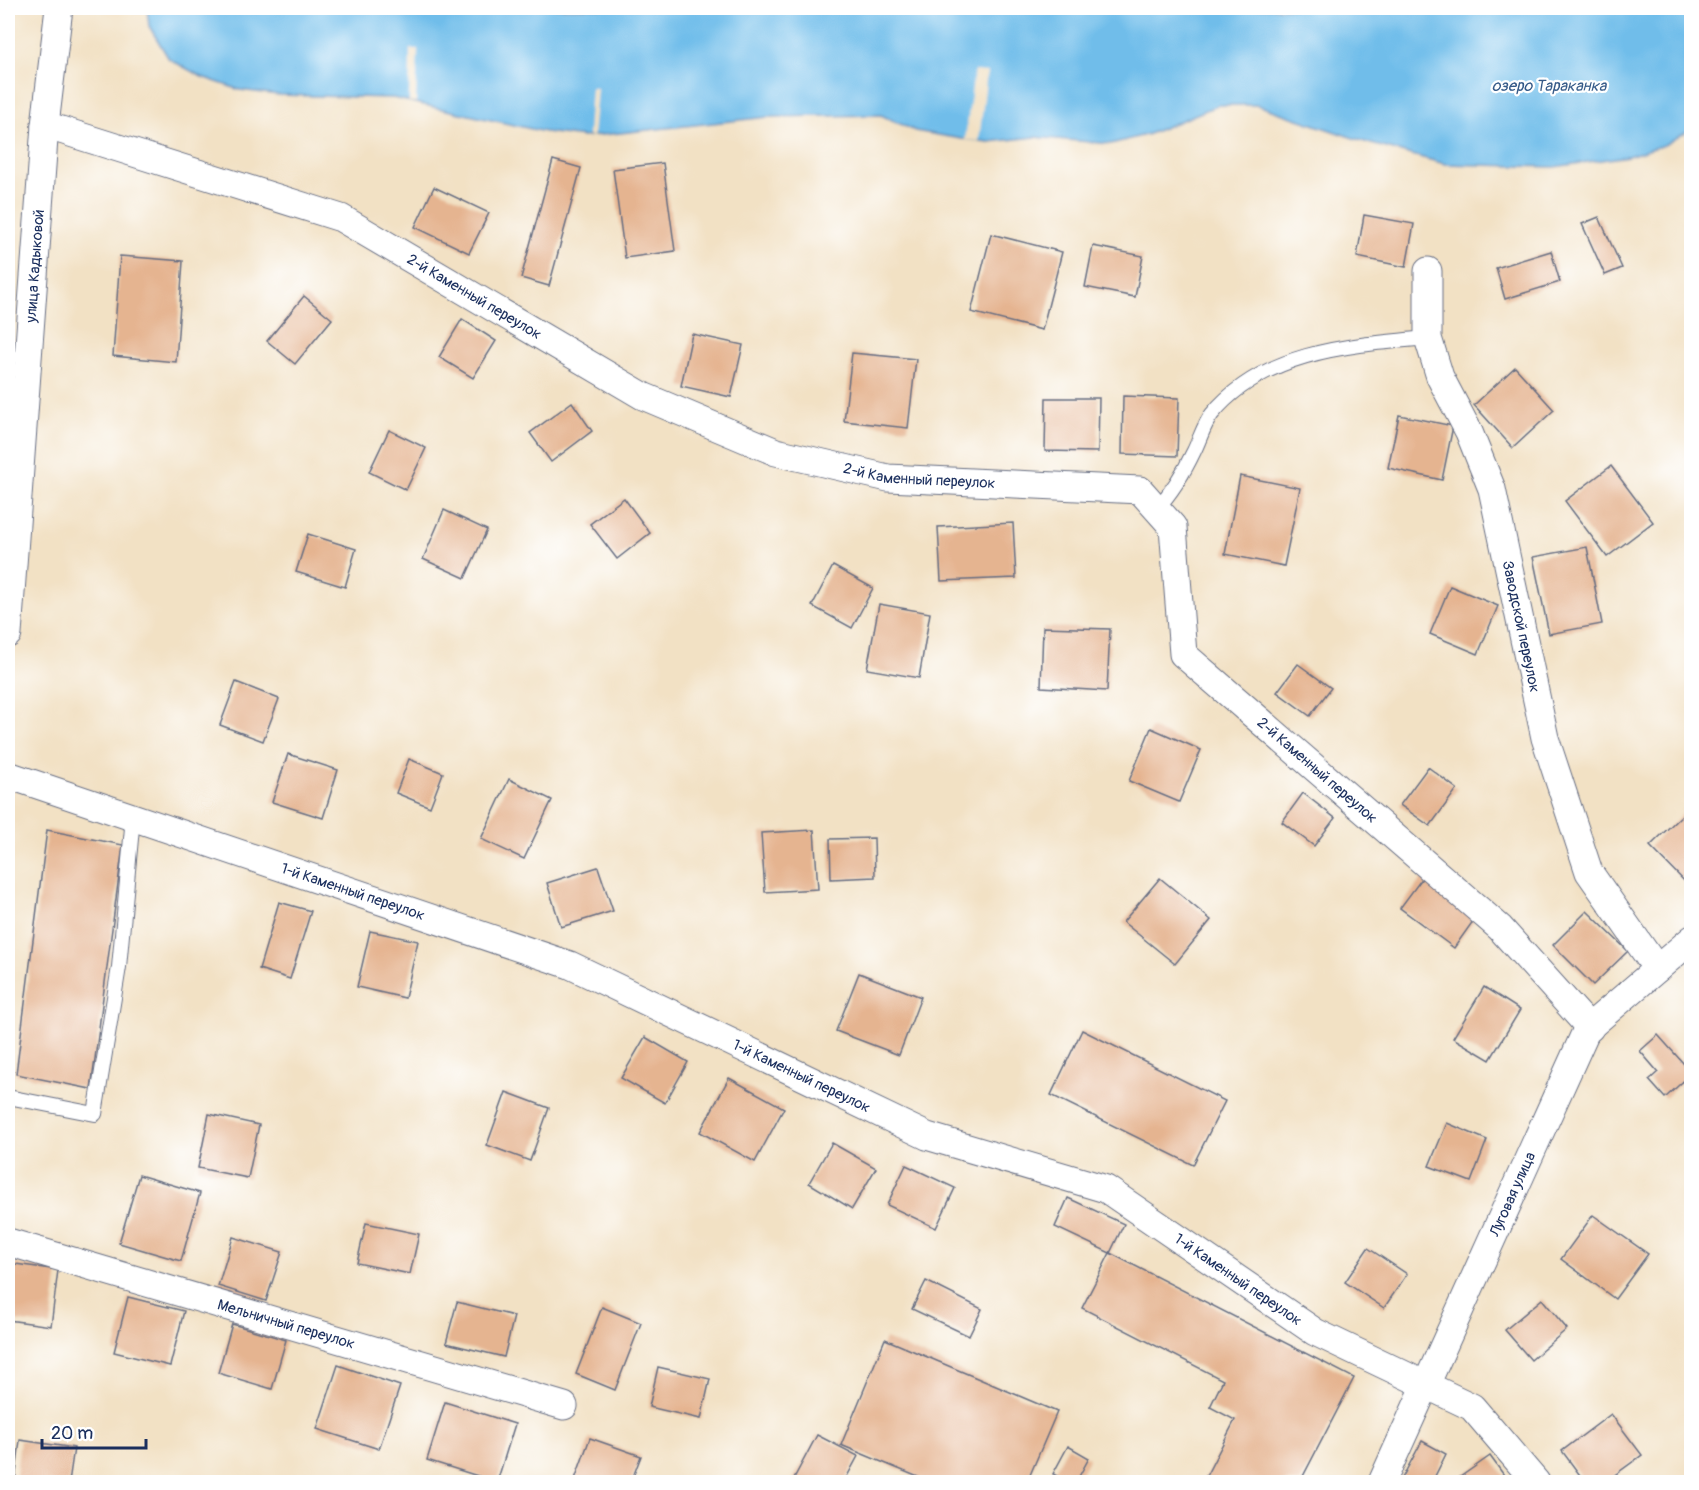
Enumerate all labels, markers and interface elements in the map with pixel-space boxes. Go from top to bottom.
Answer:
water label: озеро Тараканка [1492,76,1608,96]
street label: улица Кадыковой [21,209,48,324]
street label: 2-й Каменный переулок [404,250,545,344]
street label: 2-й Каменный переулок [841,458,996,493]
street label: Заводской переулок [1498,559,1545,694]
street label: 2-й Каменный переулок [1253,713,1382,828]
street label: 1-й Каменный переулок [279,858,427,925]
street label: 1-й Каменный переулок [730,1035,874,1117]
street label: Луговая улица [1485,1149,1540,1240]
street label: 1-й Каменный переулок [1171,1229,1306,1330]
street label: Мельничный переулок [215,1295,357,1353]
scale bar [42,1412,146,1450]
text: 20 m [51,1422,93,1445]

